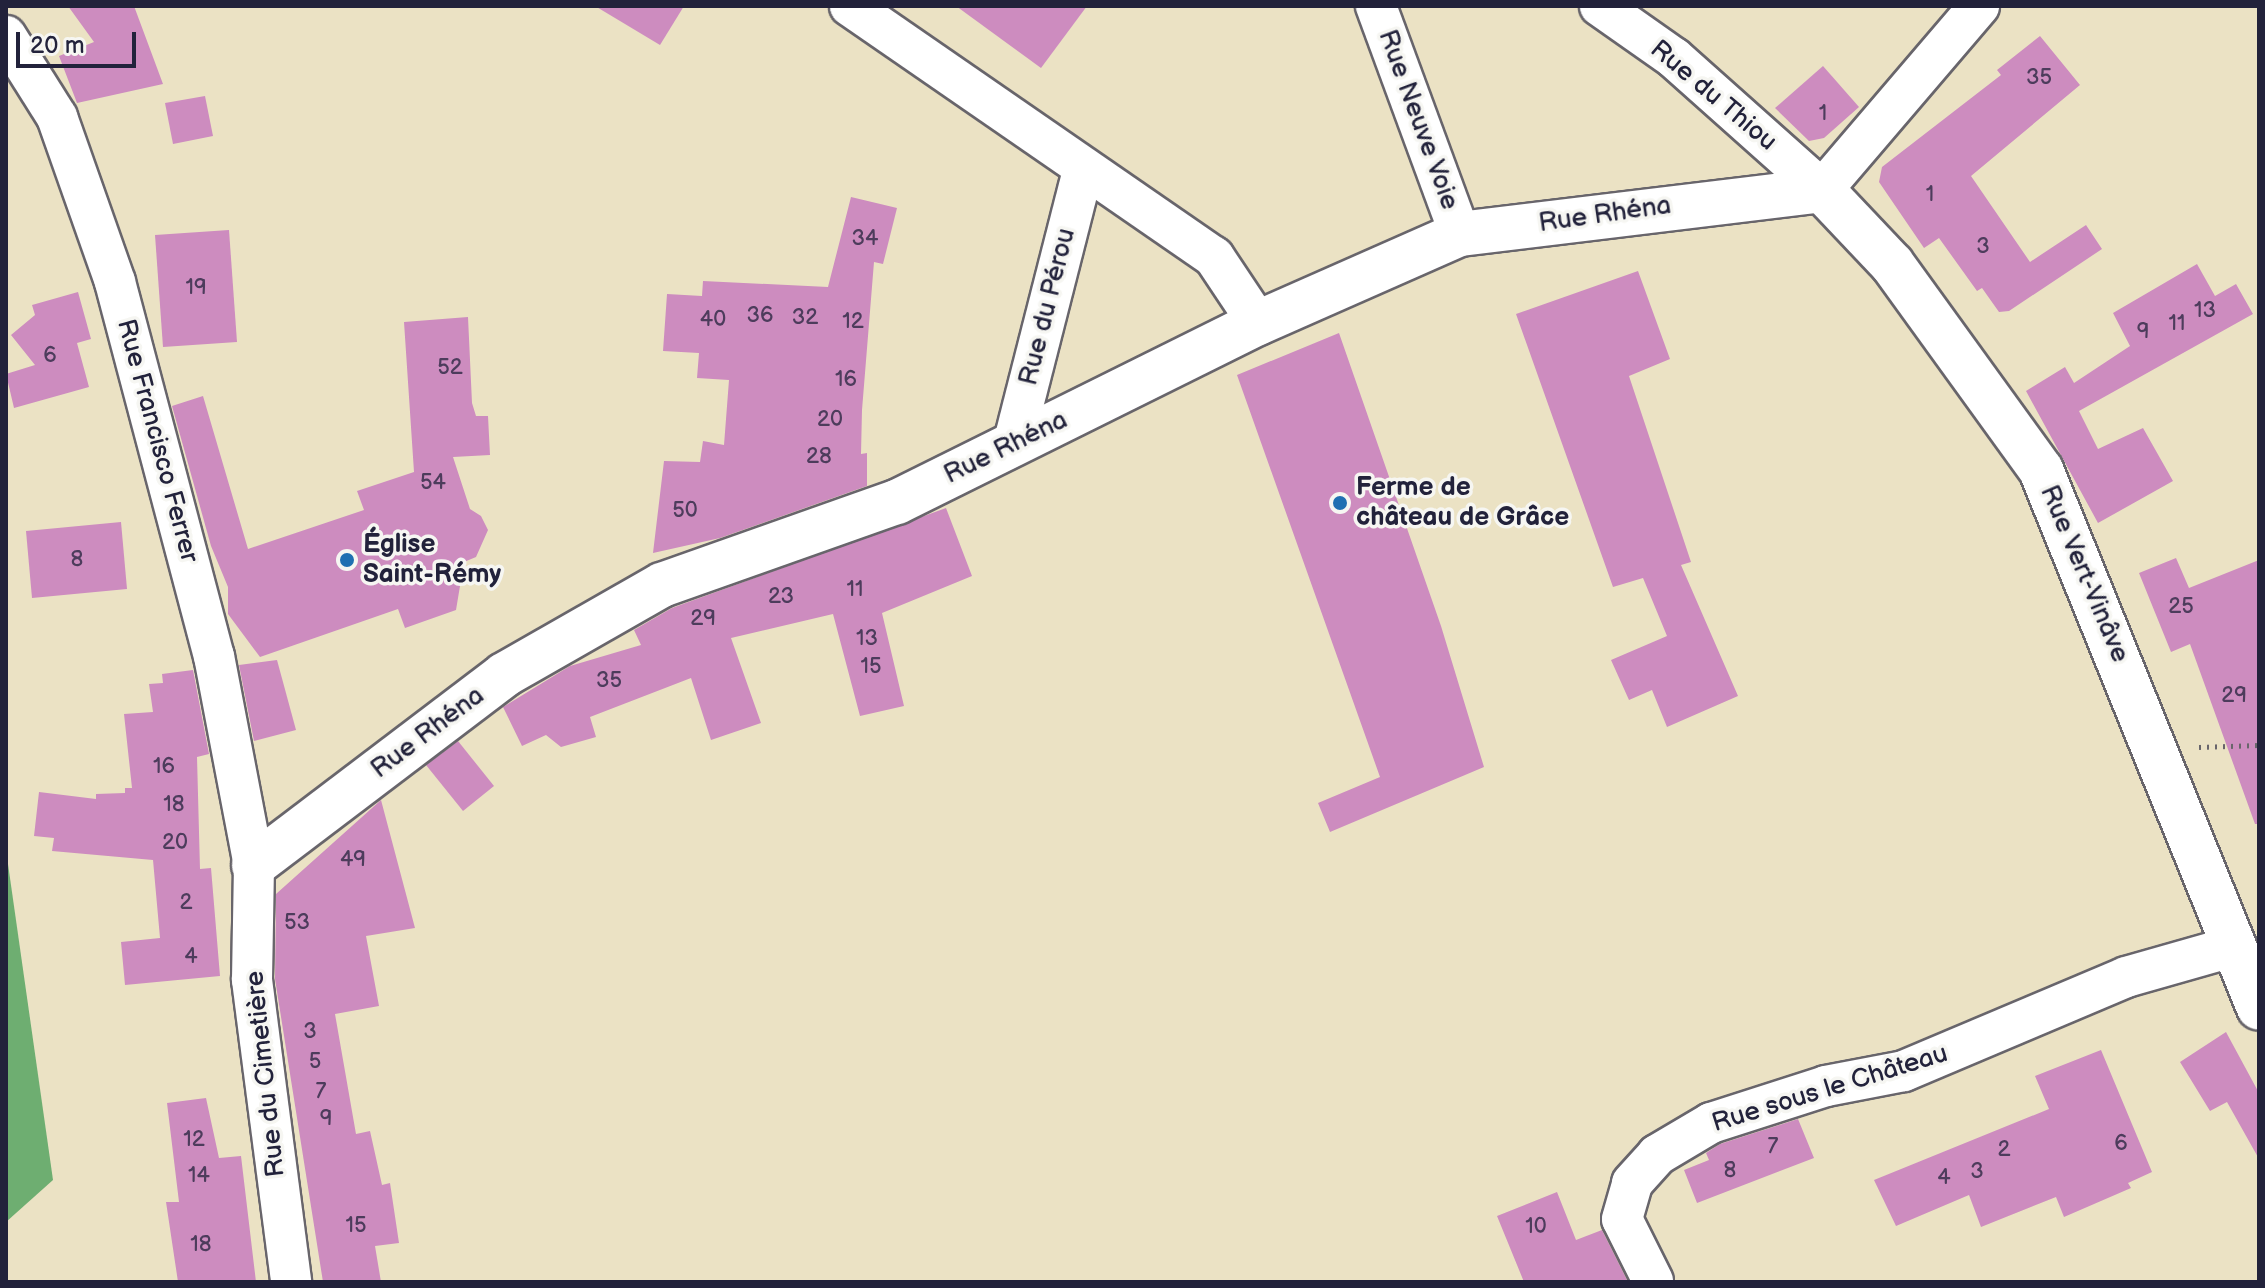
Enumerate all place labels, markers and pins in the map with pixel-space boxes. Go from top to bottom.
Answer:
place label: Ferme de château de Grâce [1356,472,1569,534]
marker: Ferme de château de Grâce [1331,494,1349,512]
place label: Église Saint-Rémy [363,529,501,590]
marker: Église Saint-Rémy [338,551,356,569]

